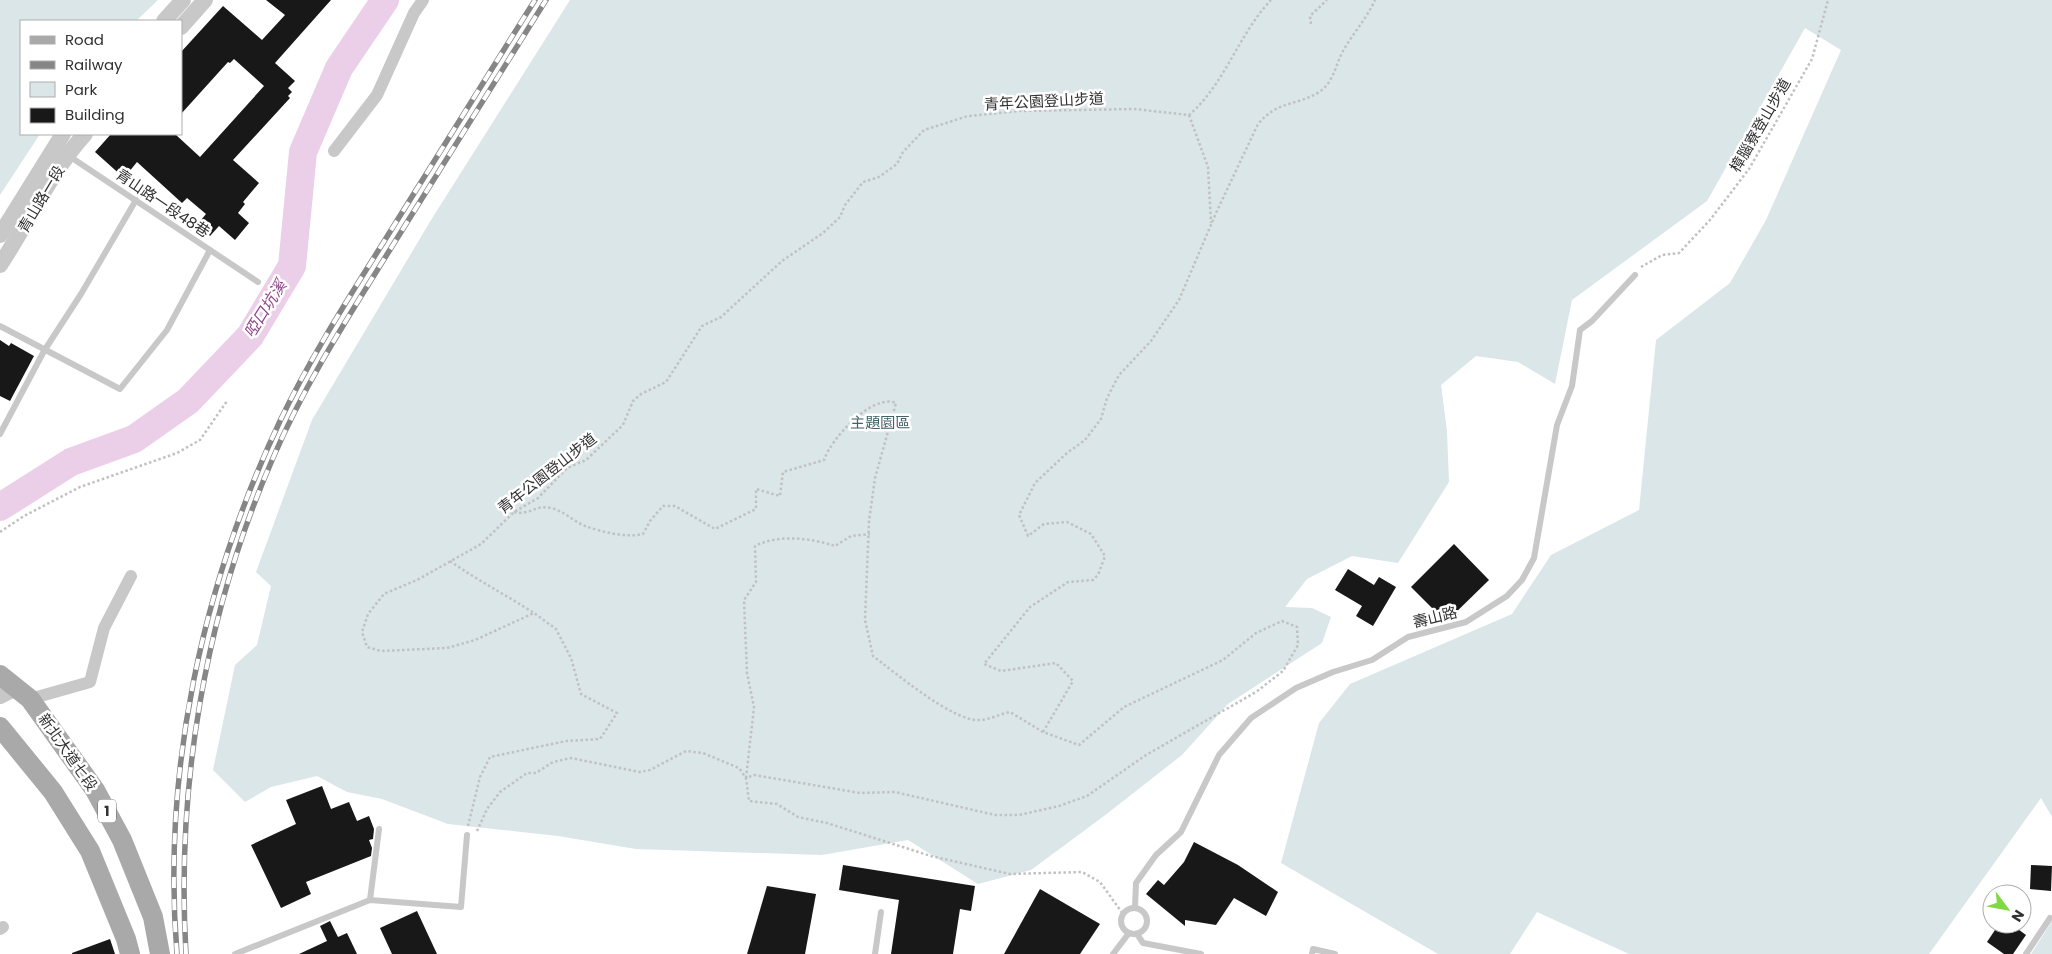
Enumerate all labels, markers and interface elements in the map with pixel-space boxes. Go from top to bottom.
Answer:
legend [20,20,182,135]
text: Road [65,29,104,50]
text: Railway [65,54,123,75]
street label: 樟腦寮登山步道 [1725,74,1795,176]
text: Park [65,79,97,100]
street label: 青年公園登山步道 [984,87,1104,115]
text: Building [65,104,125,125]
street label: 青山路一段 [13,161,69,237]
street label: 青山路一段48巷 [112,164,214,242]
water label: 啞口坑溪 [238,274,293,342]
park label: 主題園區 [850,412,910,433]
street label: 青年公園登山步道 [493,428,601,518]
street label: 壽山路 [1411,601,1459,633]
street label: 新北大道七段 [34,709,102,795]
road number: 1 [98,799,116,822]
north arrow [1982,884,2032,934]
text: N [2007,906,2029,926]

